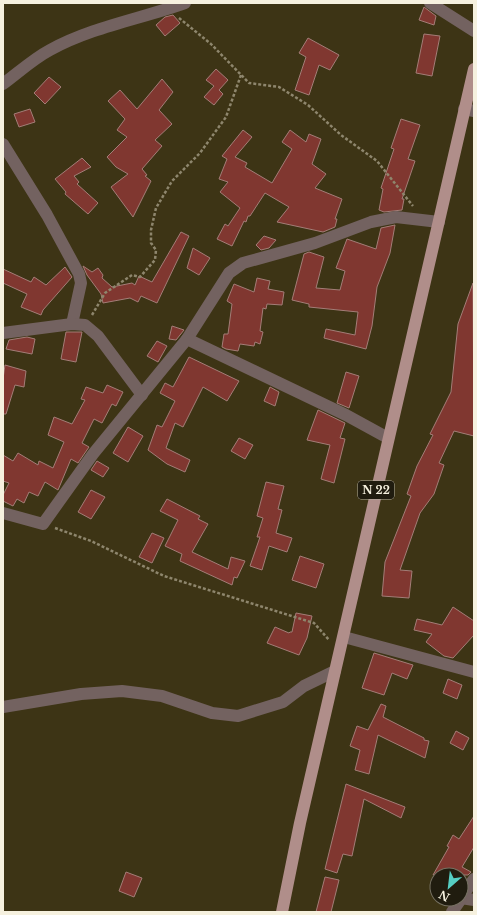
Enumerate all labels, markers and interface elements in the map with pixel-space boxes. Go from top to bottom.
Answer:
road number: N 22 [358,481,394,499]
north arrow [429,867,469,907]
text: N [436,887,452,904]

